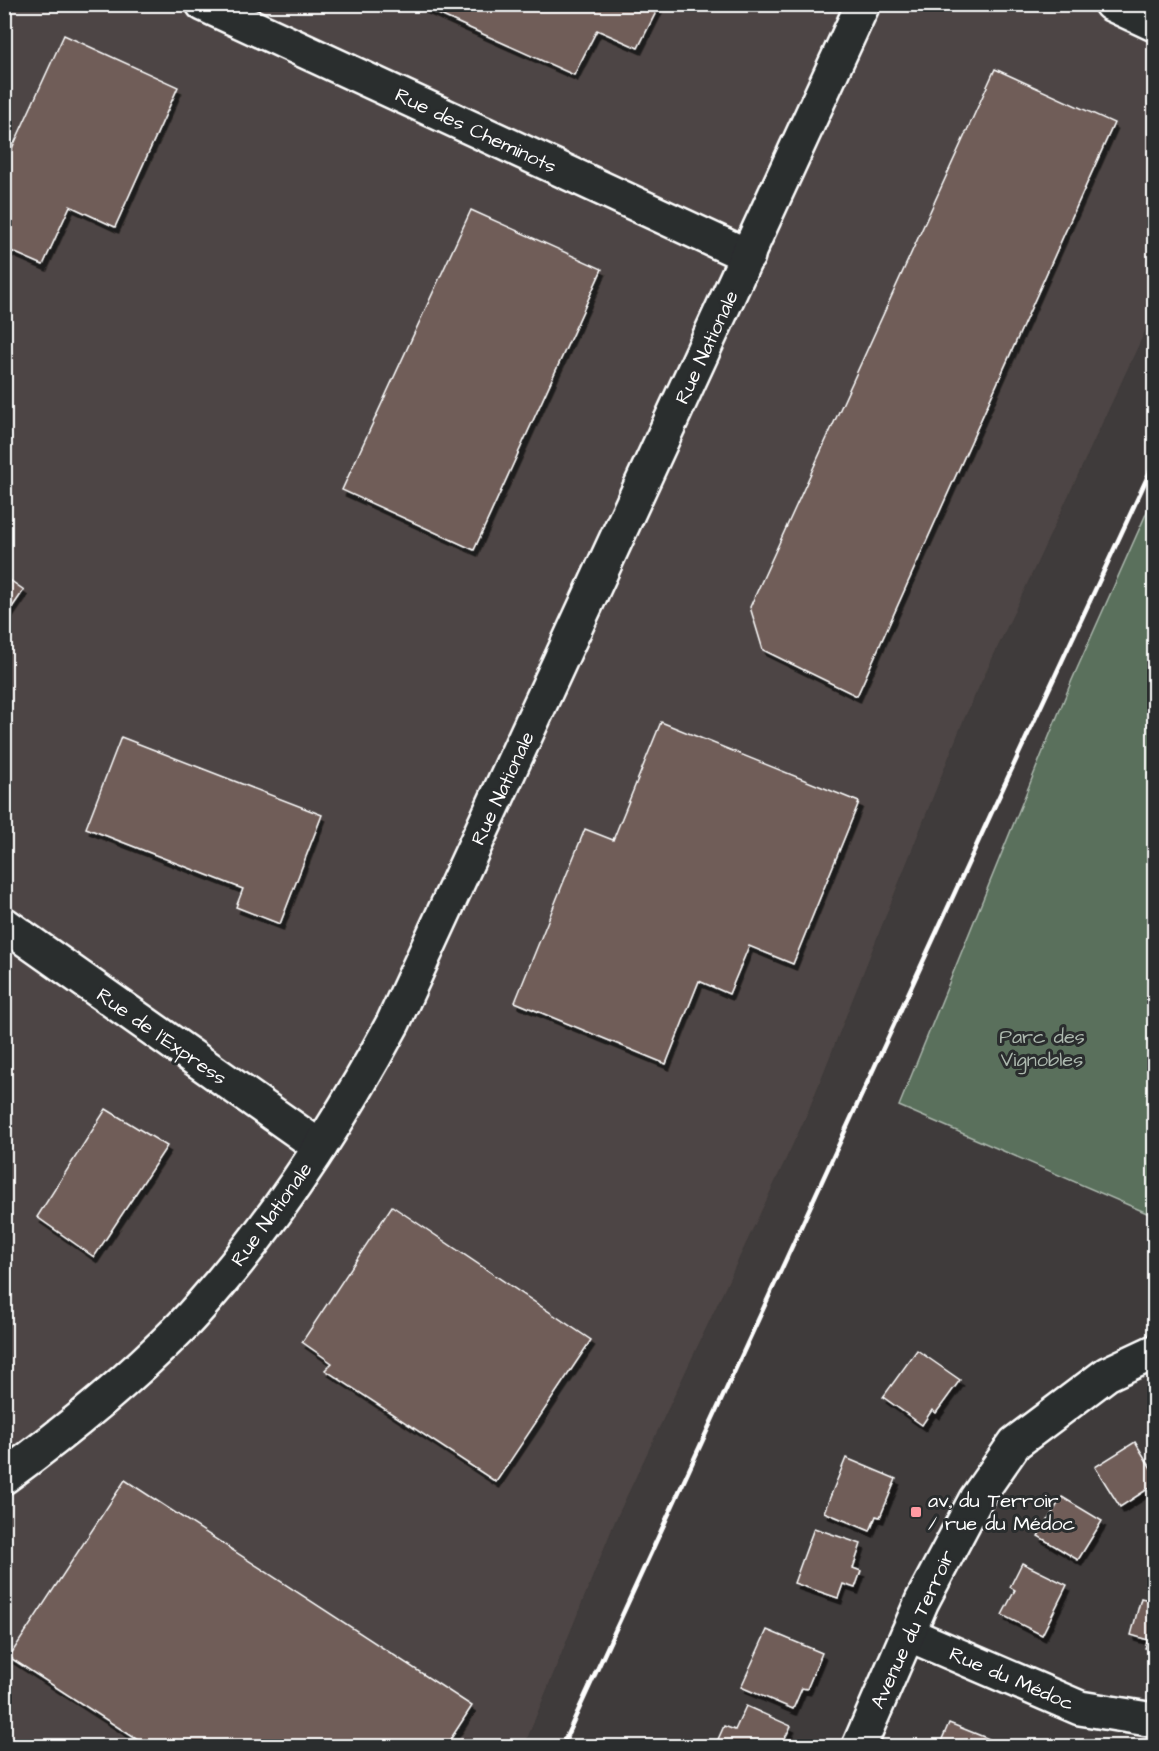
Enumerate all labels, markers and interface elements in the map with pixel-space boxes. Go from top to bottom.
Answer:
street label: Rue des Cheminots [390,81,561,181]
street label: Rue Nationale [668,286,746,409]
street label: Rue Nationale [464,727,542,850]
street label: Rue de l'Express [91,981,232,1092]
park label: Parc des Vignobles [999,1023,1085,1075]
street label: Rue Nationale [224,1157,319,1272]
place label: av. du Terroir / rue du Médoc [928,1487,1075,1538]
marker: av. du Terroir / rue du Médoc [909,1505,923,1519]
street label: Avenue du Terroir [864,1546,962,1713]
street label: Rue du Médoc [945,1640,1079,1718]

